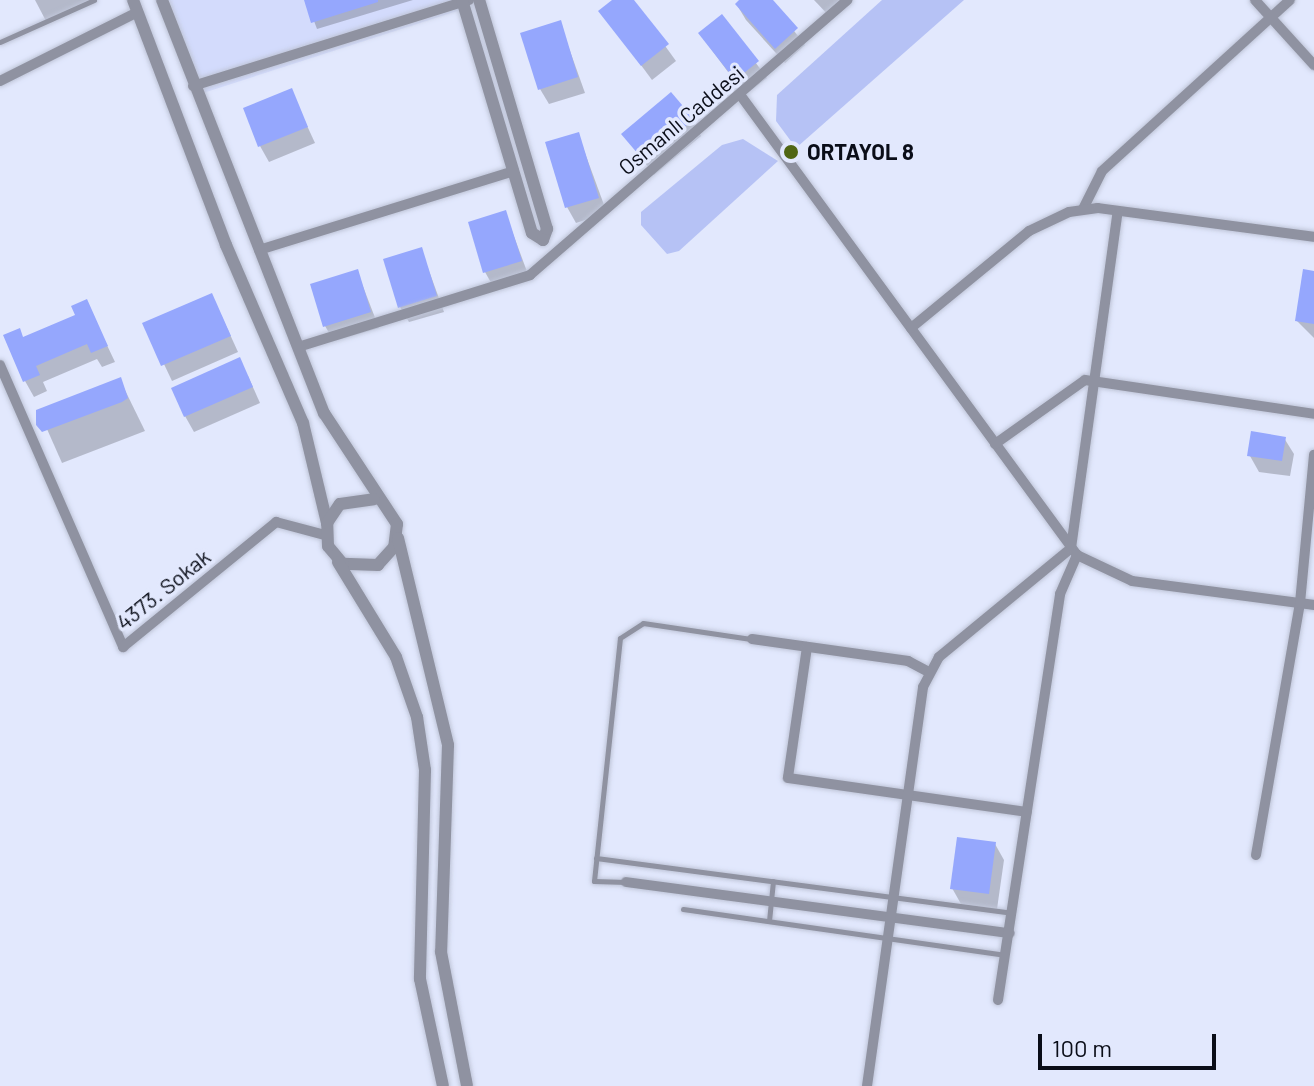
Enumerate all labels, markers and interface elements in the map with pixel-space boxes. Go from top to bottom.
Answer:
street label: Osmanlı Caddesi [613,60,749,180]
place label: ORTAYOL 8 [807,139,914,165]
marker: ORTAYOL 8 [782,143,800,161]
street label: 4373. Sokak [111,543,215,635]
scale bar [1042,1018,1220,1068]
text: 100 m [1052,1033,1112,1062]

